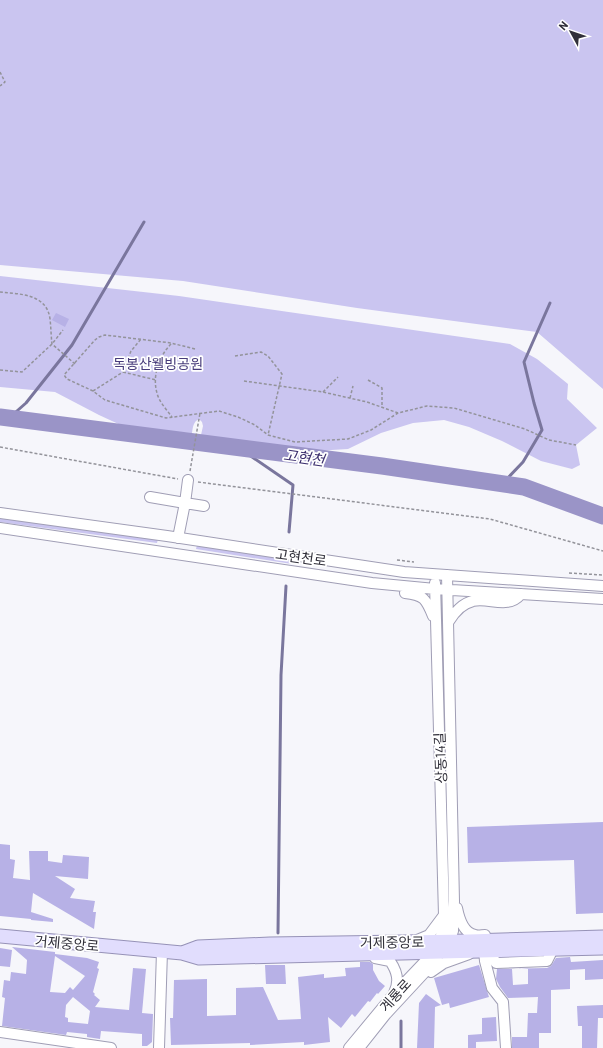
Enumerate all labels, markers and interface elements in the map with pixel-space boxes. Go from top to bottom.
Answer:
north arrow [551,12,591,52]
text: N [556,18,570,32]
park label: 독봉산웰빙공원 [113,355,203,372]
water label: 고현천 [282,445,328,469]
street label: 고현천로 [274,545,328,569]
street label: 상동14길 [431,732,449,784]
street label: 거제중앙로 [34,932,100,954]
street label: 거제중앙로 [360,933,424,951]
street label: 계룡로 [376,975,414,1015]

